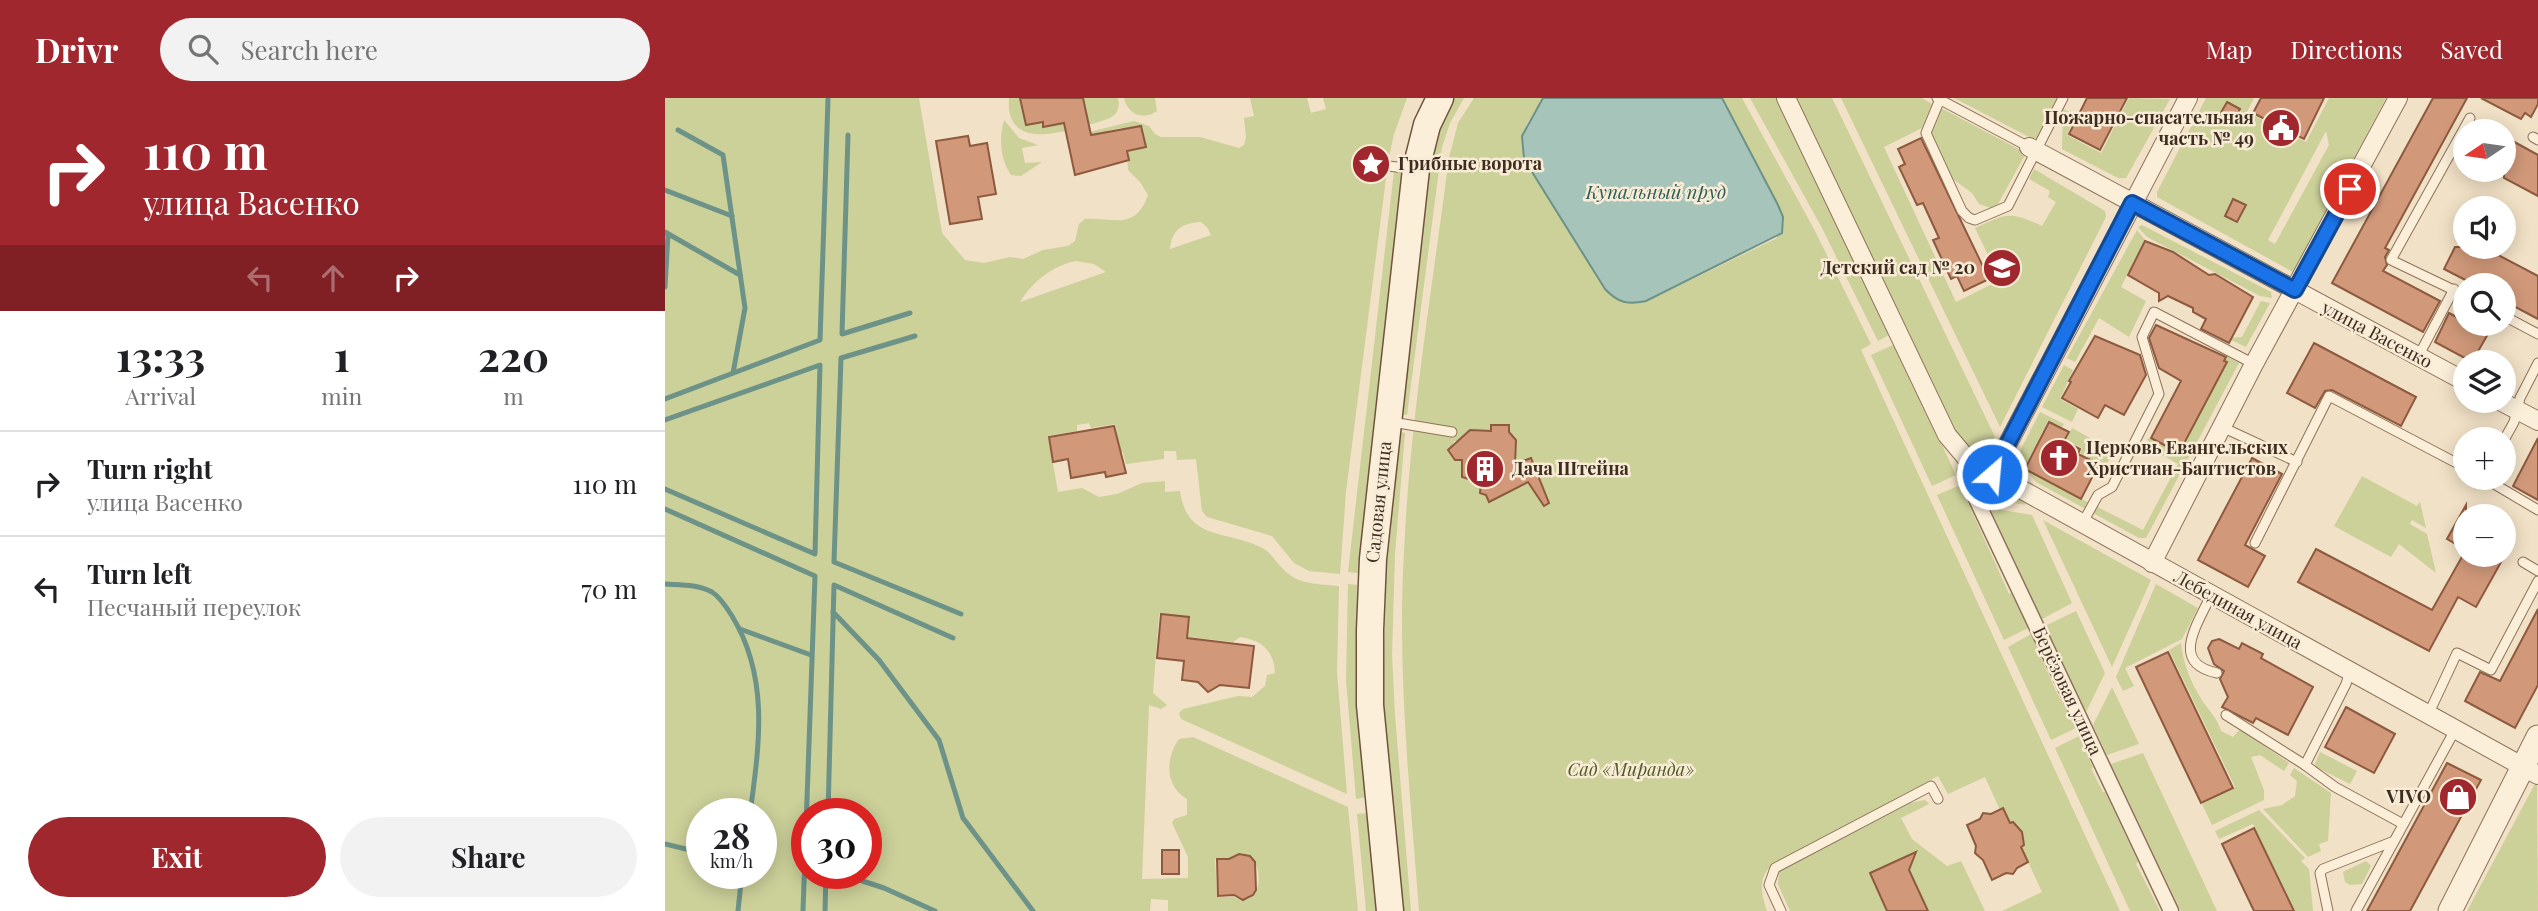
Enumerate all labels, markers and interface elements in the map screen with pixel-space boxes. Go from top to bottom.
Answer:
search box [160,18,650,81]
text: Drivr [35,27,118,71]
icon: search [184,30,222,68]
text: Search here [240,32,378,67]
text: Map [2206,33,2252,65]
text: Directions [2290,33,2403,65]
text: Saved [2441,33,2503,65]
place label: Пожарно-спасательная часть № 49 [2044,105,2254,150]
public building icon: Пожарно-спасательная часть № 49 [2260,107,2302,149]
text: 110 m [143,117,268,182]
north arrow [2453,119,2517,182]
map controls [2453,119,2516,567]
icon: right [28,126,119,217]
place icon: Грибные ворота [1350,143,1392,185]
place label: Грибные ворота [1398,151,1543,175]
pin [2320,159,2380,219]
icon: arrive [2331,170,2369,208]
water label: Купальный пруд [1585,178,1726,204]
text: улица Васенко [143,180,360,223]
button: sound [2453,196,2516,259]
school or university icon: Детский сад № 20 [1981,247,2023,289]
place label: Детский сад № 20 [1820,255,1975,279]
icon: left [241,259,279,297]
icon: ahead [314,259,352,297]
icon: right [387,259,425,297]
button: search [2453,273,2516,336]
street label: улица Васенко [2317,294,2437,373]
text: 13:33 [116,327,205,383]
text: 1 [334,327,350,383]
text: 220 [478,327,549,383]
button: layers [2453,350,2516,413]
text: Arrival [125,380,196,411]
text: min [321,380,362,411]
text: m [503,380,524,411]
button: + [2453,427,2516,490]
place label: Церковь Евангельских Христиан-Баптистов [2086,435,2288,480]
position arrow [1955,437,2029,511]
church icon: Церковь Евангельских Христиан-Баптистов [2038,437,2080,479]
street label: Садовая улица [1360,440,1396,564]
building icon: Дача Штейна [1464,448,1506,490]
text: Turn right [87,451,213,486]
place label: Дача Штейна [1512,456,1630,480]
icon: right [28,465,66,503]
text: 110 m [573,466,637,501]
text: улица Васенко [87,486,243,517]
button: − [2453,504,2516,567]
text: Turn left [87,556,192,591]
street label: Лебединая улица [2169,563,2307,654]
icon: left [28,570,66,608]
text: 70 m [581,571,637,606]
text: Песчаный переулок [87,591,301,622]
street label: Берёзовая улица [2028,622,2108,759]
park label: Сад «Миранда» [1567,757,1695,781]
shop icon: VIVO [2437,776,2479,818]
place label: VIVO [2385,784,2431,808]
speed limit sign: 30 [791,798,882,889]
text: 28 [713,811,750,858]
button: Exit [28,817,326,897]
button: Share [340,817,637,897]
text: km/h [710,849,753,873]

